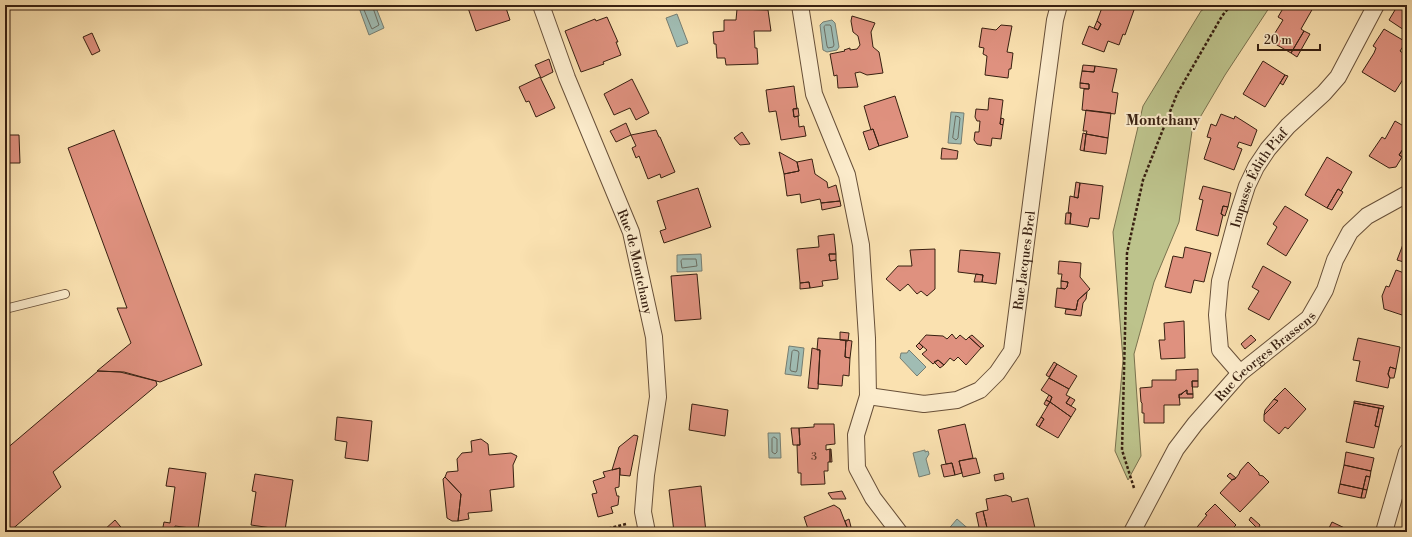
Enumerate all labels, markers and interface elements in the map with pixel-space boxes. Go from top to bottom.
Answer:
scale bar [1258,26,1320,52]
text: 20 m [1264,33,1292,48]
district label: Montchany [1126,112,1201,130]
street label: Impasse Édith Piaf [1228,124,1292,230]
street label: Rue de Montchany [613,207,656,316]
street label: Rue Jacques Brel [1010,210,1039,311]
street label: Rue Georges Brassens [1212,309,1320,405]
house number: 3 [811,450,817,464]

